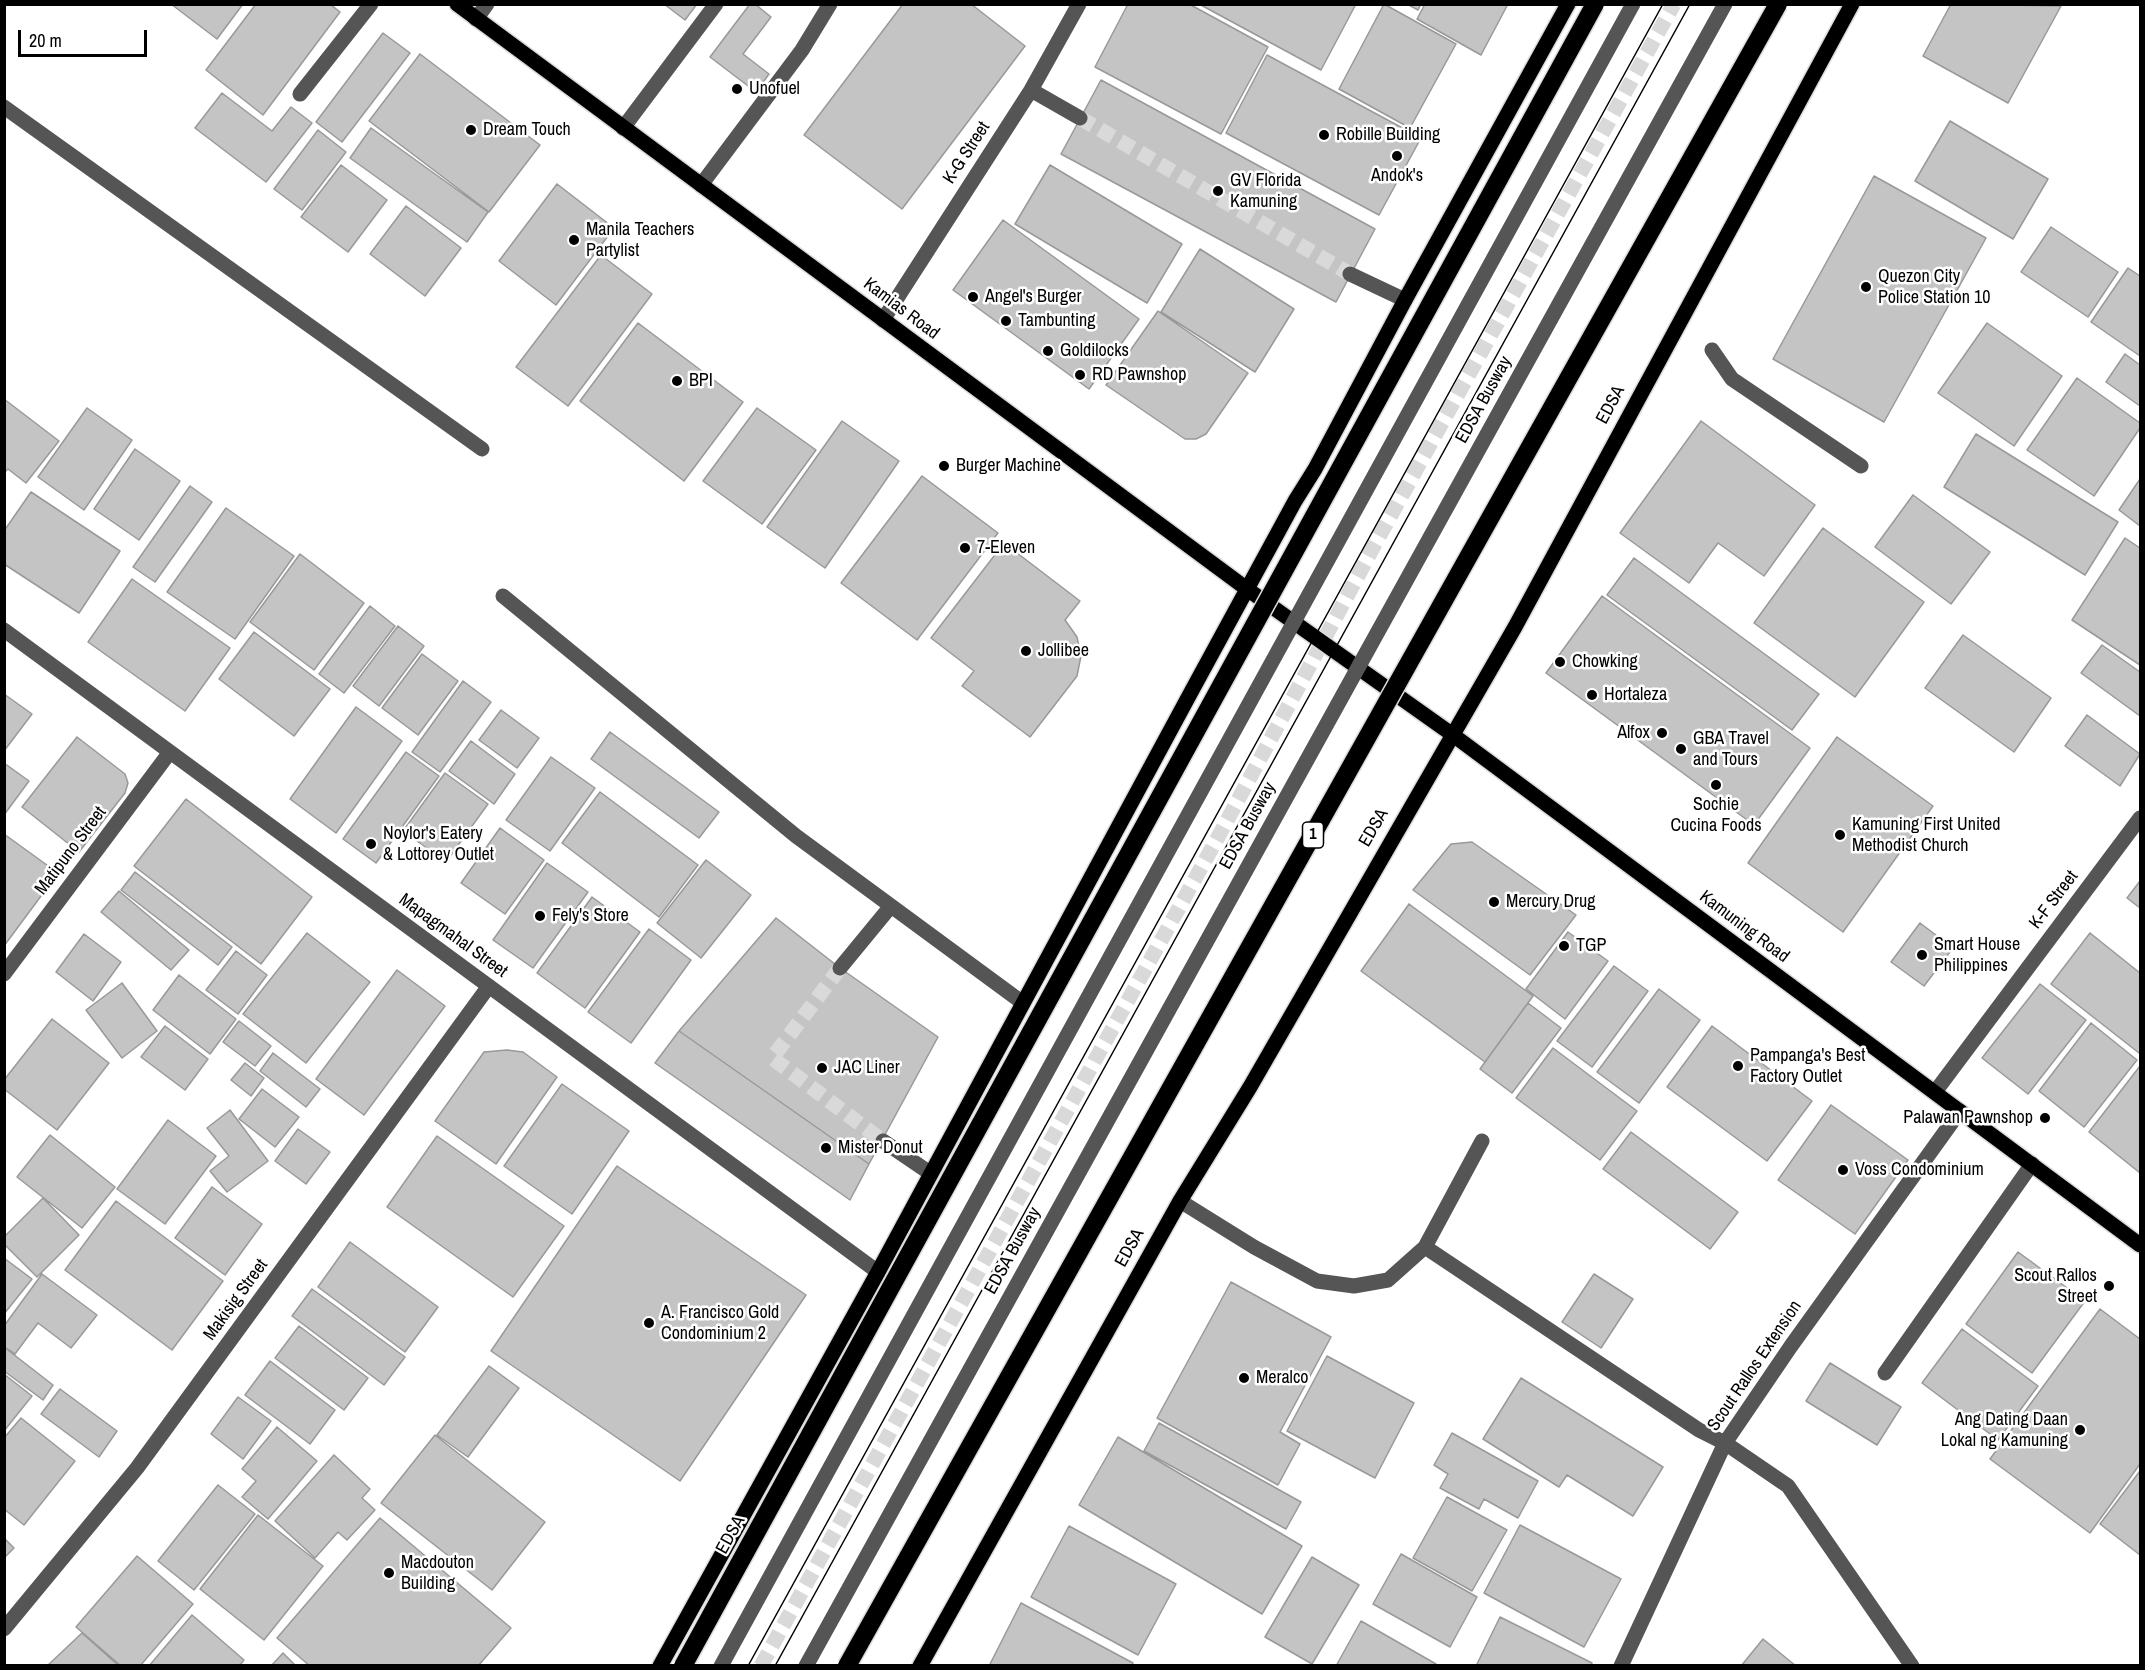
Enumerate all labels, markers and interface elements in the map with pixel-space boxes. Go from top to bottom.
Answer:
scale bar [21,18,150,56]
text: 20 m [29,28,62,53]
place label: Unofuel [749,78,800,100]
marker: Unofuel [730,82,744,96]
street label: K-G Street [939,118,995,188]
place label: Dream Touch [483,119,571,141]
marker: Dream Touch [464,123,478,137]
place label: Robille Building [1336,124,1440,146]
marker: Robille Building [1317,128,1331,142]
marker: Andok's [1390,149,1404,163]
place label: Andok's [1371,165,1423,187]
place label: GV Florida Kamuning [1230,170,1301,213]
marker: GV Florida Kamuning [1211,184,1225,198]
place label: Manila Teachers Partylist [586,219,694,262]
marker: Manila Teachers Partylist [567,233,581,247]
place label: Quezon City Police Station 10 [1878,266,1990,308]
street label: Kamias Road [859,273,943,345]
marker: Quezon City Police Station 10 [1859,280,1873,294]
place label: Angel's Burger [985,286,1081,308]
marker: Angel's Burger [966,290,980,304]
place label: Tambunting [1018,310,1095,332]
marker: Tambunting [999,314,1013,328]
place label: Goldilocks [1060,340,1129,362]
marker: Goldilocks [1041,344,1055,358]
street label: EDSA Busway [1451,353,1517,447]
place label: RD Pawnshop [1092,364,1186,386]
marker: RD Pawnshop [1073,368,1087,382]
place label: BPI [689,370,713,392]
marker: BPI [670,374,684,388]
street label: EDSA [1592,382,1630,428]
place label: Burger Machine [956,455,1061,477]
marker: Burger Machine [937,459,951,473]
place label: 7-Eleven [977,537,1035,559]
marker: 7-Eleven [958,541,972,555]
place label: Jollibee [1038,640,1089,662]
marker: Jollibee [1019,644,1033,658]
place label: Chowking [1572,651,1638,673]
marker: Chowking [1553,655,1567,669]
place label: Hortaleza [1604,684,1667,706]
marker: Hortaleza [1585,688,1599,702]
place label: Alfox [1617,722,1650,744]
marker: Alfox [1655,726,1669,740]
place label: GBA Travel and Tours [1693,728,1769,771]
marker: GBA Travel and Tours [1674,742,1688,756]
marker: Sochie Cucina Foods [1709,778,1723,792]
street label: EDSA Busway [1215,779,1281,873]
place label: Sochie Cucina Foods [1670,794,1762,836]
street label: Matipuno Street [31,803,111,899]
street label: EDSA [1355,805,1393,851]
place label: Kamuning First United Methodist Church [1852,814,2000,856]
road number: 1 [1302,822,1324,848]
place label: Noylor's Eatery & Lottorey Outlet [383,823,494,866]
marker: Kamuning First United Methodist Church [1833,828,1847,842]
marker: Noylor's Eatery & Lottorey Outlet [364,837,378,851]
street label: K-F Street [2025,867,2083,933]
street label: Kamuning Road [1695,886,1793,968]
street label: Mapagmahal Street [395,889,511,983]
place label: Mercury Drug [1506,891,1595,913]
marker: Mercury Drug [1487,895,1501,909]
place label: Fely's Store [552,905,629,927]
marker: Fely's Store [533,909,547,923]
place label: Smart House Philippines [1934,934,2020,976]
place label: TGP [1576,935,1606,957]
marker: TGP [1557,939,1571,953]
marker: Smart House Philippines [1915,948,1929,962]
place label: Pampanga's Best Factory Outlet [1750,1045,1865,1088]
place label: JAC Liner [834,1057,900,1079]
marker: Pampanga's Best Factory Outlet [1731,1059,1745,1073]
marker: JAC Liner [815,1061,829,1075]
place label: Palawan Pawnshop [1903,1107,2033,1129]
marker: Palawan Pawnshop [2038,1111,2052,1125]
place label: Mister Donut [838,1137,922,1159]
marker: Mister Donut [819,1141,833,1155]
place label: Voss Condominium [1855,1159,1984,1181]
marker: Voss Condominium [1836,1163,1850,1177]
street label: EDSA Busway [980,1204,1046,1298]
street label: EDSA [1111,1225,1149,1271]
street label: Makisig Street [199,1255,273,1345]
place label: Scout Rallos Street [2014,1265,2097,1308]
marker: Scout Rallos Street [2102,1279,2116,1293]
street label: Scout Rallos Extension [1703,1297,1807,1435]
place label: A. Francisco Gold Condominium 2 [661,1302,779,1344]
marker: A. Francisco Gold Condominium 2 [642,1316,656,1330]
place label: Meralco [1256,1367,1308,1389]
marker: Meralco [1237,1371,1251,1385]
place label: Ang Dating Daan Lokal ng Kamuning [1941,1409,2068,1452]
marker: Ang Dating Daan Lokal ng Kamuning [2073,1423,2087,1437]
street label: EDSA [712,1512,750,1558]
place label: Macdouton Building [401,1552,474,1594]
marker: Macdouton Building [382,1566,396,1580]

